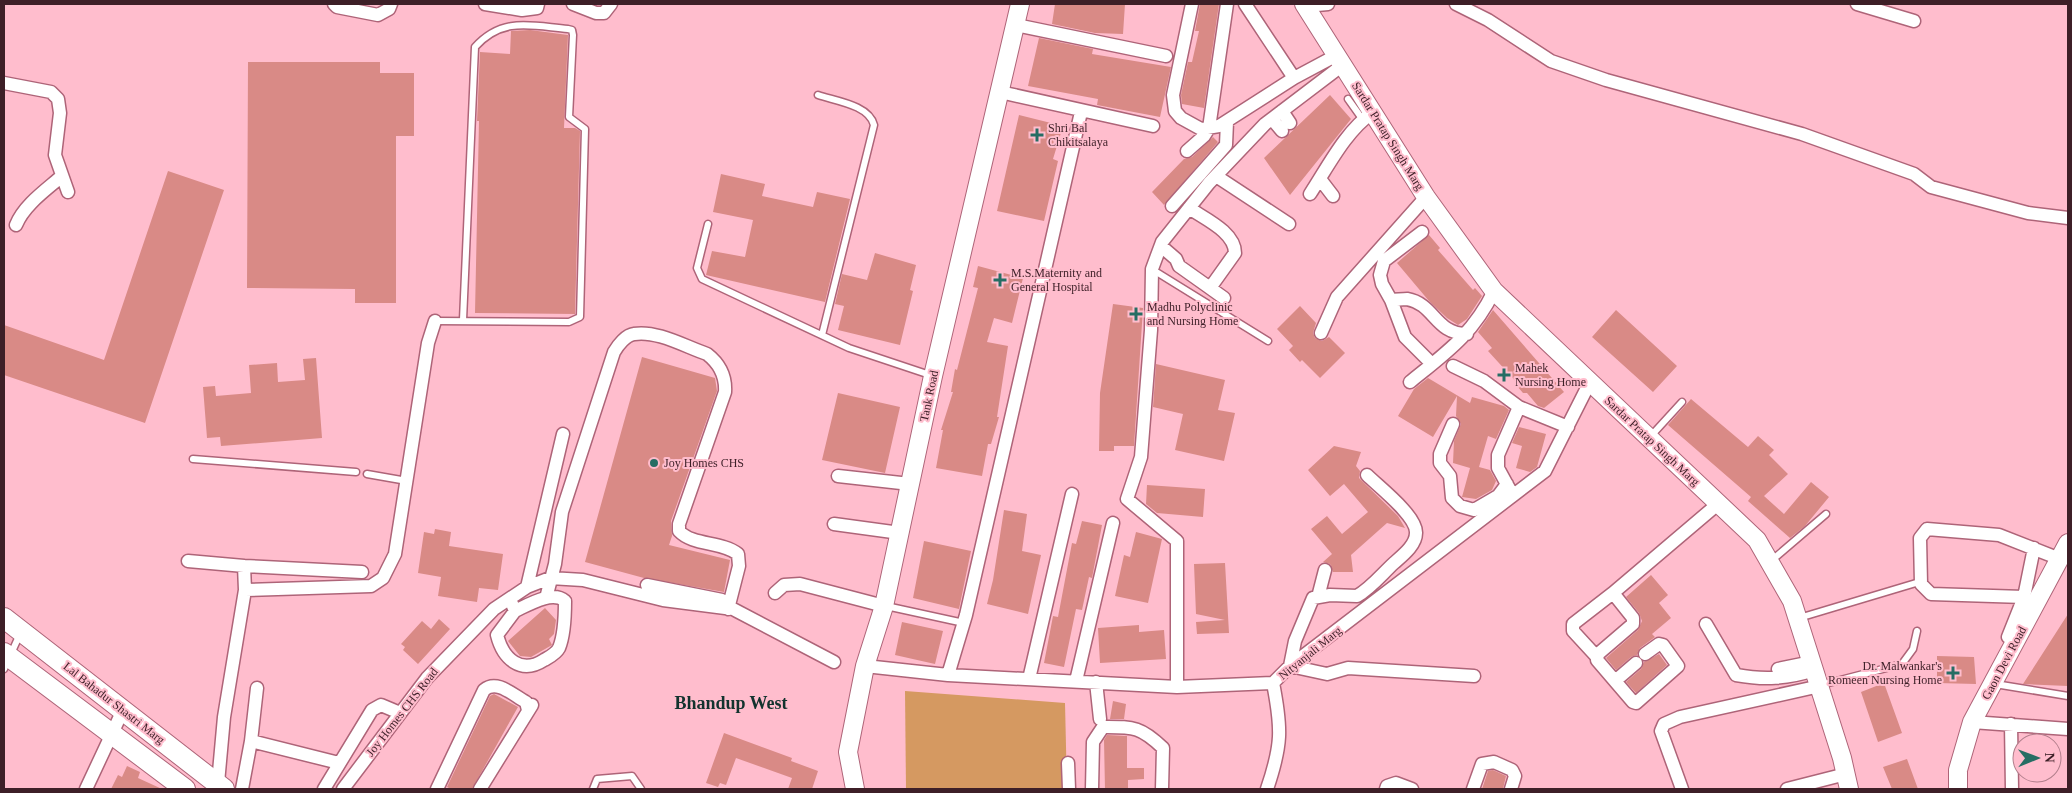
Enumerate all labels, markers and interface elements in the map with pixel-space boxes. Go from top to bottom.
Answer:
street label: Sardar Pratap Singh Marg [1349,79,1427,193]
place label: Shri Bal Chikitsalaya [1048,121,1109,149]
marker: Shri Bal Chikitsalaya [1030,128,1044,142]
place label: M.S.Maternity and General Hospital [1011,266,1102,294]
marker: M.S.Maternity and General Hospital [993,273,1007,287]
place label: Madhu Polyclinic and Nursing Home [1147,300,1238,328]
marker: Madhu Polyclinic and Nursing Home [1129,307,1143,321]
place label: Mahek Nursing Home [1515,361,1586,389]
marker: Mahek Nursing Home [1497,368,1511,382]
street label: Tank Road [917,369,941,423]
street label: Sardar Pratap Singh Marg [1602,393,1702,489]
place label: Joy Homes CHS [664,456,744,470]
marker: Joy Homes CHS [648,457,660,469]
street label: Nityanjali Marg [1276,623,1344,683]
street label: Gaon Devi Road [1979,624,2029,702]
street label: Lal Bahadur Shastri Marg [61,659,167,747]
place label: Dr. Malwankar's Romeen Nursing Home [1828,659,1942,687]
street label: Joy Homes CHS Road [363,665,441,759]
marker: Dr. Malwankar's Romeen Nursing Home [1946,666,1960,680]
district label: Bhandup West [674,693,788,713]
north arrow [2012,733,2062,783]
text: N [2042,753,2057,763]

